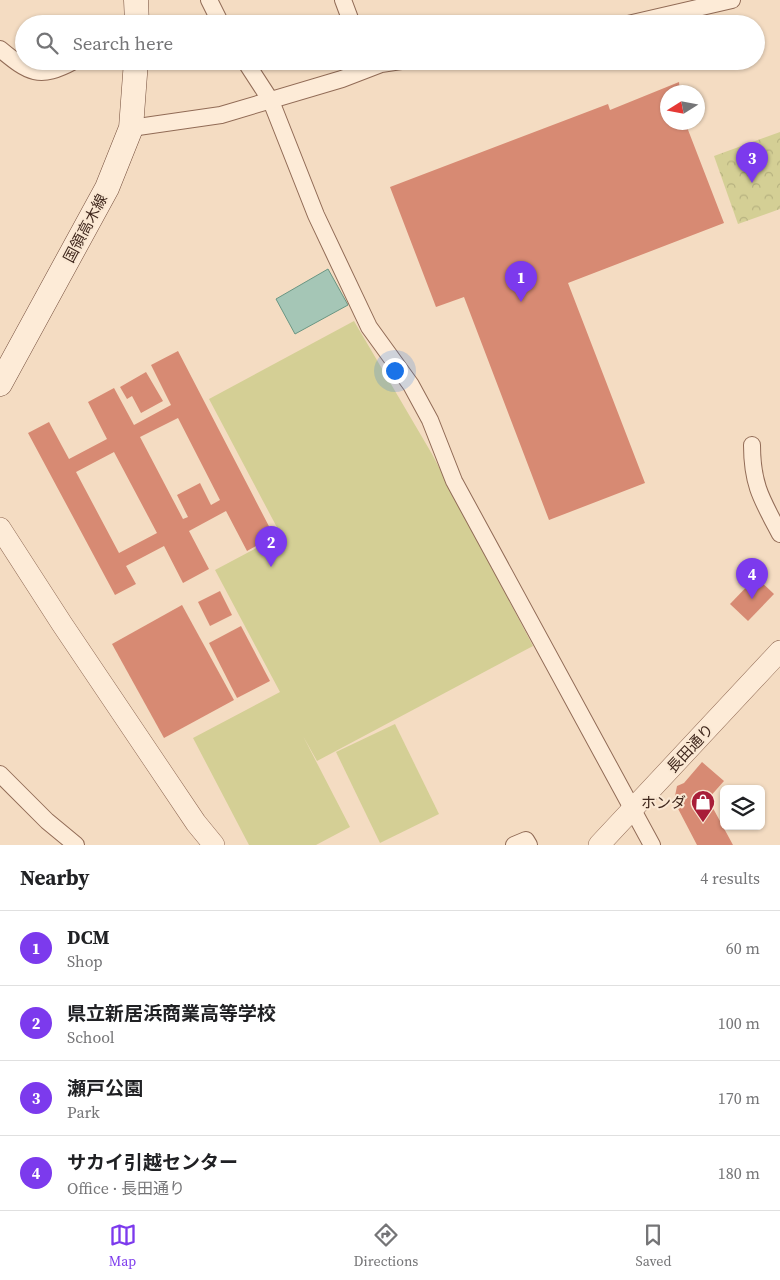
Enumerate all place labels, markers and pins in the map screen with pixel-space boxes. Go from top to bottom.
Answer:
pin: 3 [736,142,768,183]
pin: 1 [505,261,537,302]
pin: 2 [255,526,287,567]
pin: 4 [736,558,768,599]
shop icon: ホンダ [690,789,716,823]
place label: ホンダ [641,792,686,813]

